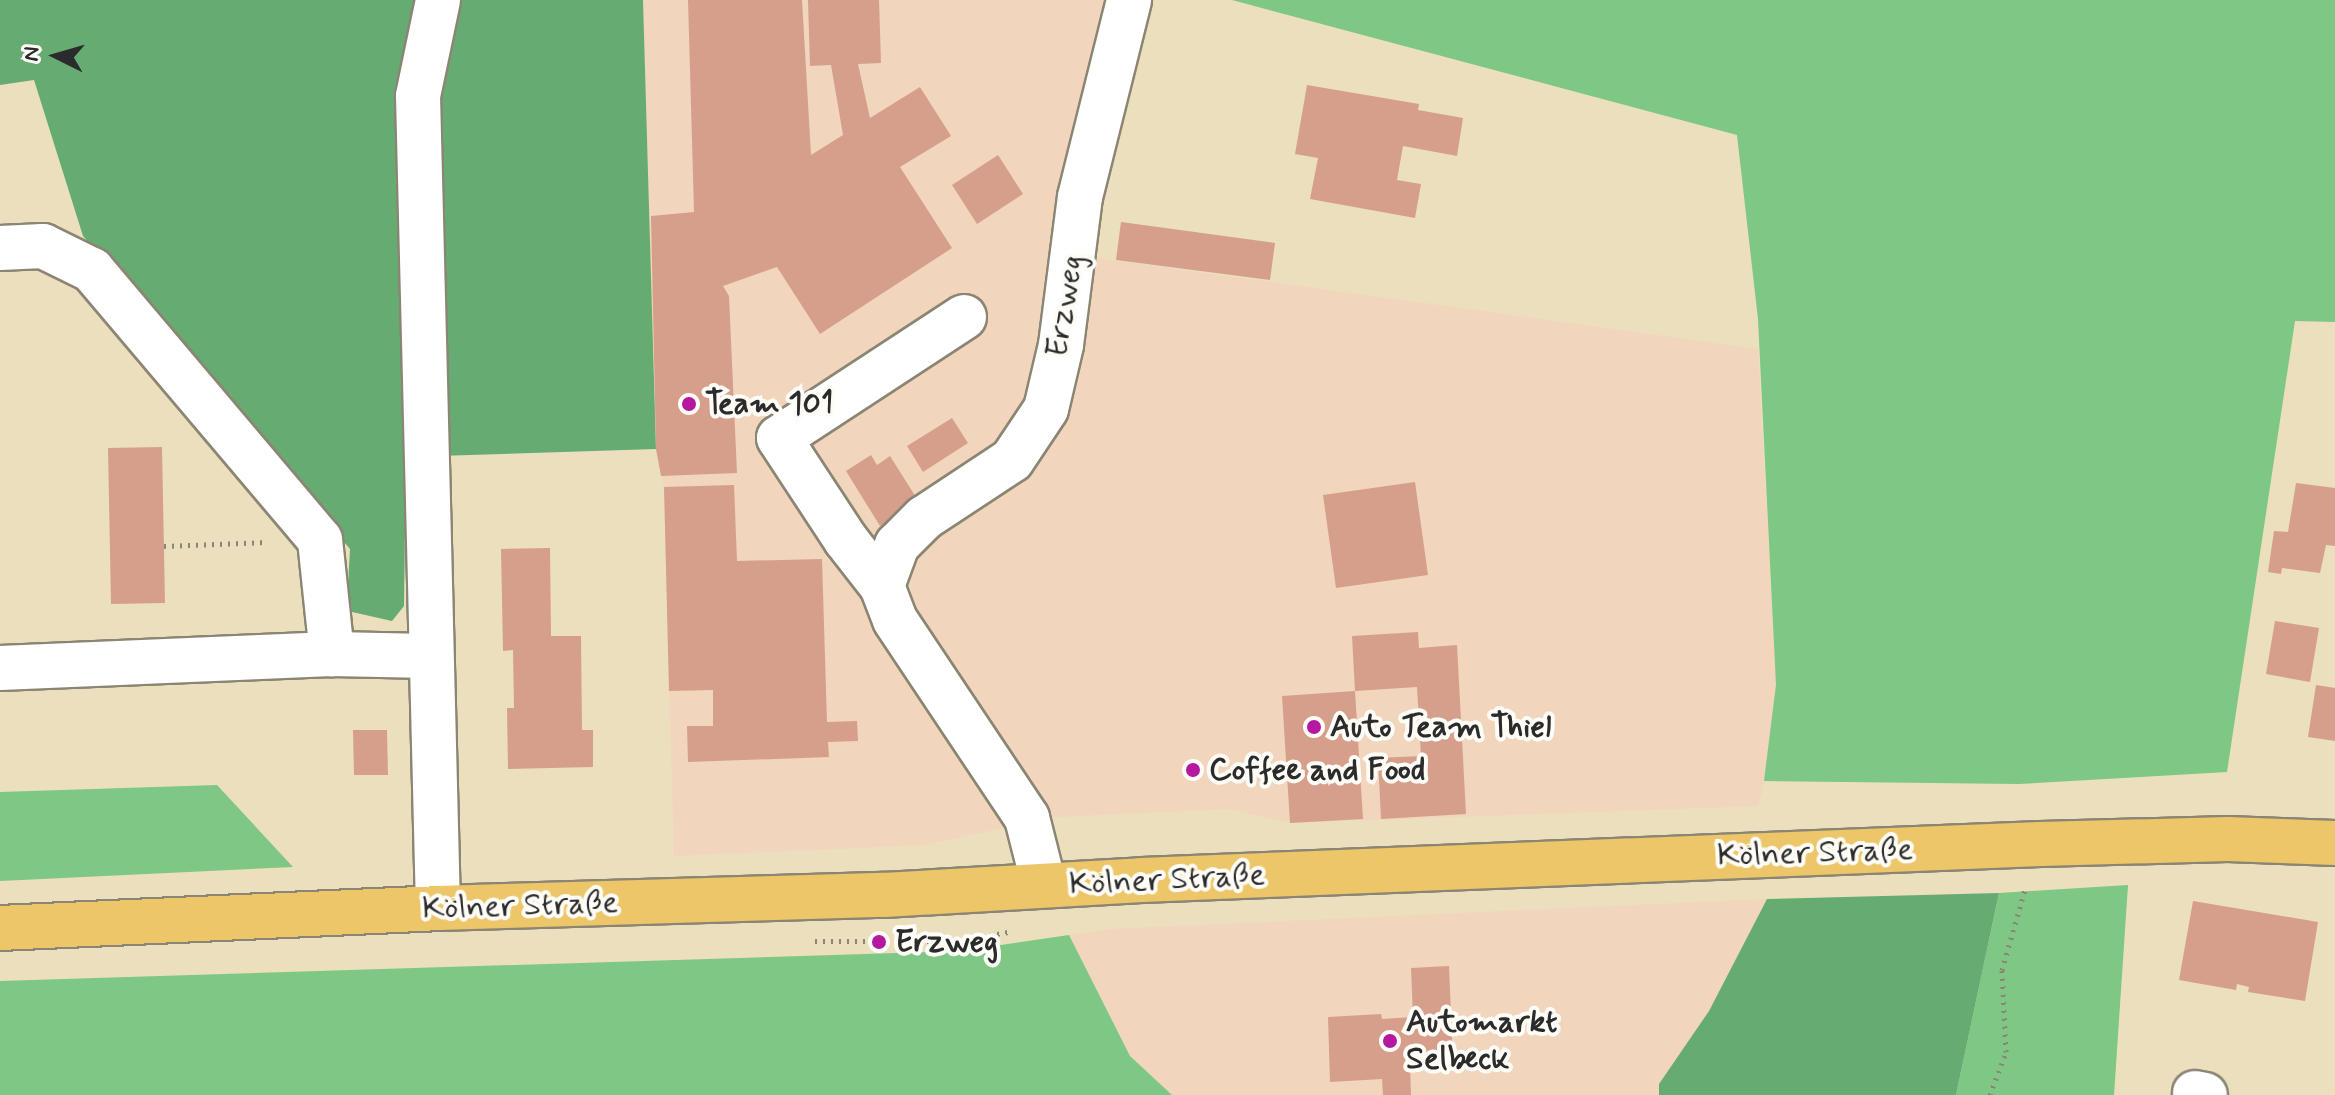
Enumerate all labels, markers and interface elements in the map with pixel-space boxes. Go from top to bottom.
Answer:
north arrow [16,16,96,96]
text: N [18,45,47,62]
street label: Erzweg [1038,252,1092,360]
place label: Team 101 [705,385,833,423]
marker: Team 101 [680,395,698,413]
place label: Auto Team Thiel [1330,708,1544,746]
marker: Auto Team Thiel [1305,718,1323,736]
place label: Coffee and Food [1209,751,1426,789]
marker: Coffee and Food [1184,761,1202,779]
street label: Kölner Straße [1716,830,1914,876]
street label: Kölner Straße [1068,856,1266,904]
street label: Kölner Straße [421,883,619,929]
place label: Erzweg [895,923,998,961]
marker: Erzweg [870,933,888,951]
place label: Automarkt Selbeck [1406,1004,1558,1079]
marker: Automarkt Selbeck [1381,1032,1399,1050]

